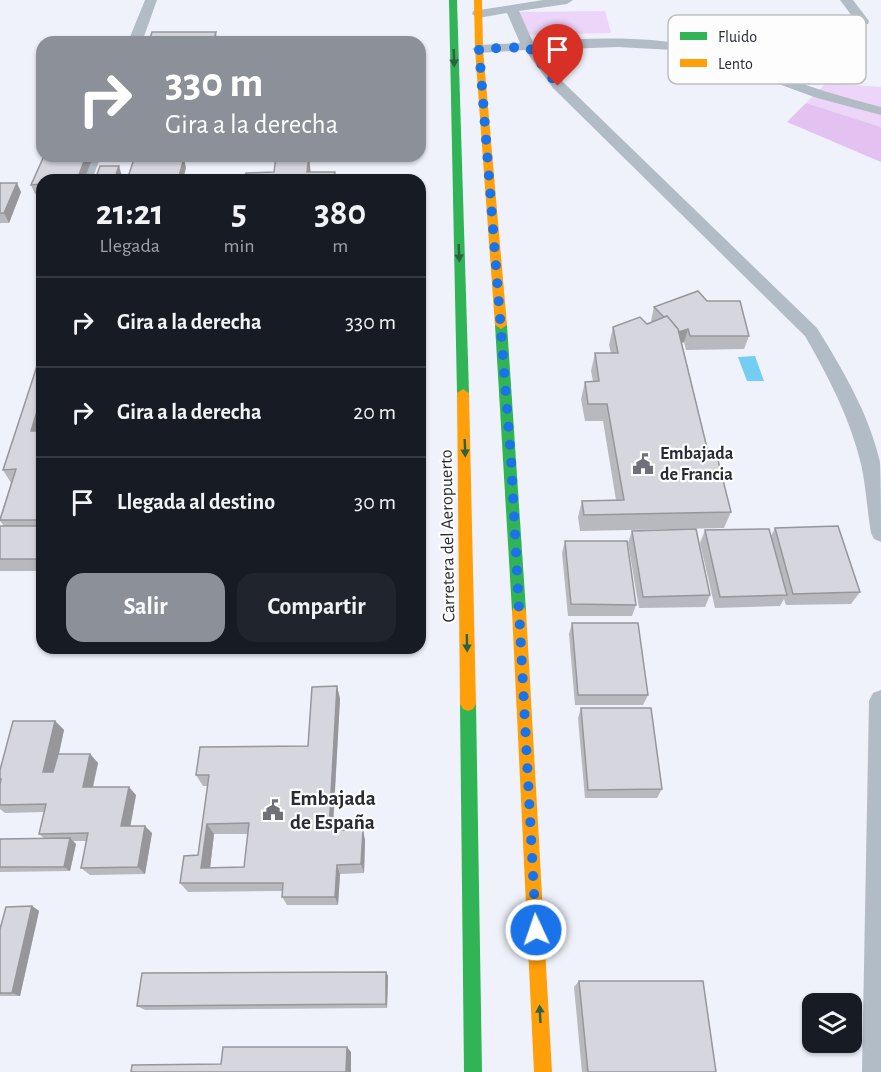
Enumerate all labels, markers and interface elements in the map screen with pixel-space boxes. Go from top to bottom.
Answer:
legend [668,15,866,84]
pin [532,24,583,86]
text: Fluido [718,29,757,45]
icon: arrive [541,33,574,66]
one-way arrow [449,49,459,68]
text: Lento [718,56,753,72]
icon: right [66,60,144,138]
text: 330 m [165,62,263,104]
text: Gira a la derecha [165,111,338,138]
text: 21:21 [96,195,164,231]
text: 5 [231,195,247,231]
text: 380 [314,195,366,231]
text: Llegada [99,236,160,256]
text: min [223,236,255,256]
text: m [332,236,348,256]
one-way arrow [454,244,464,263]
icon: right [66,306,99,339]
text: Gira a la derecha [117,311,262,333]
text: 330 m [345,311,396,333]
icon: right [66,396,99,429]
text: Gira a la derecha [117,401,262,423]
text: 20 m [353,401,396,423]
one-way arrow [460,439,470,458]
place label: Embajada de Francia [660,445,734,484]
street label: Carretera del Aeropuerto [437,449,459,623]
public building icon: Embajada de Francia [631,452,655,476]
icon: arrive [66,486,99,519]
text: Llegada al destino [117,491,275,513]
text: 30 m [354,491,396,513]
button: Salir [66,573,225,642]
button: Compartir [237,573,396,642]
one-way arrow [463,634,472,653]
place label: Embajada de España [290,788,376,833]
public building icon: Embajada de España [261,798,285,822]
position arrow [504,898,568,962]
map controls [802,993,862,1053]
button: layers [802,993,862,1053]
one-way arrow [536,1004,545,1023]

